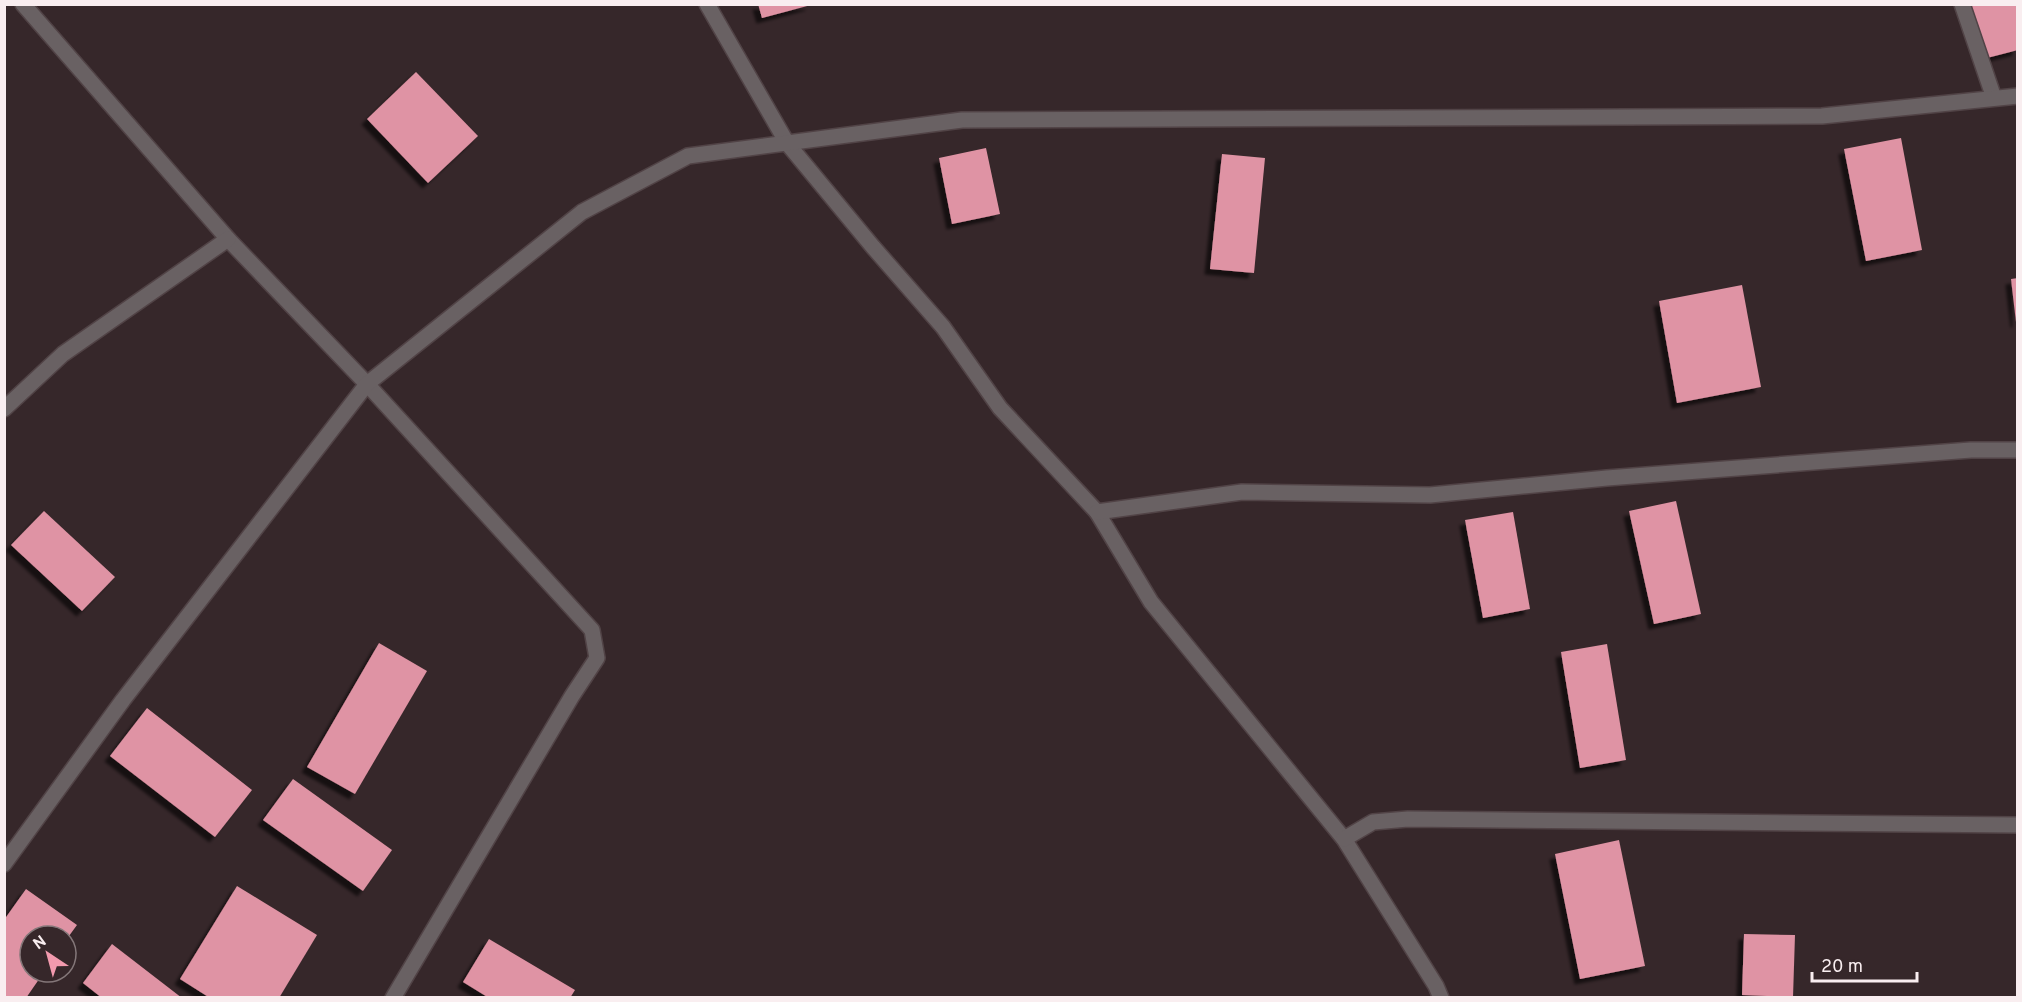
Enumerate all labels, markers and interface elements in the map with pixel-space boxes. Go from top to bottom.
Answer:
north arrow [18,924,78,984]
text: N [30,932,51,955]
scale bar [1812,945,1917,983]
text: 20 m [1821,956,1863,979]

